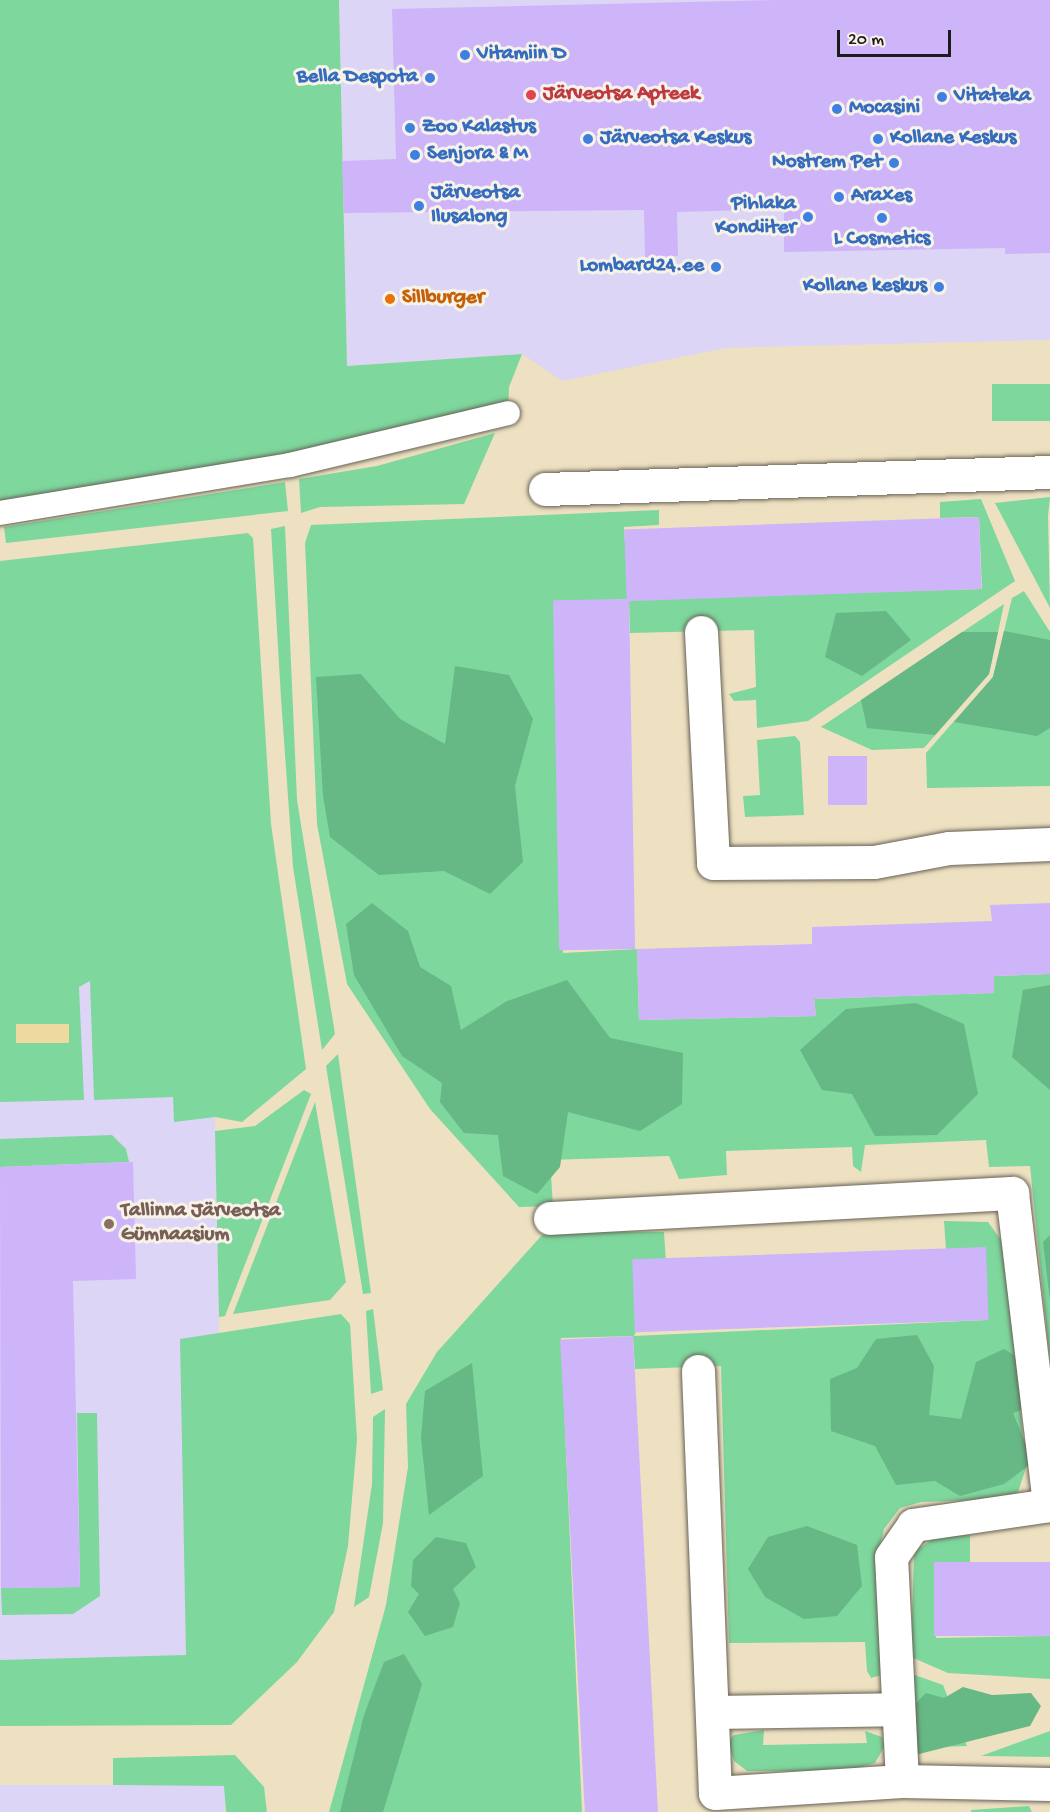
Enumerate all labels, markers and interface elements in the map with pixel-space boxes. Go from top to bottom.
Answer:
scale bar [840,18,954,56]
text: 20 m [848,30,884,51]
place label: Vitamiin D [477,42,566,68]
marker: Vitamiin D [458,48,472,62]
place label: Bella Despota [297,65,418,91]
marker: Bella Despota [423,71,437,85]
place label: Järveotsa Apteek [543,82,699,108]
place label: Vitateka [954,84,1031,110]
marker: Järveotsa Apteek [524,88,538,102]
marker: Vitateka [935,90,949,104]
place label: Mocasini [849,96,920,122]
marker: Mocasini [830,102,844,116]
place label: Zoo Kalastus [422,115,536,141]
marker: Zoo Kalastus [403,121,417,135]
place label: Järveotsa Keskus [600,126,751,152]
place label: Kollane Keskus [890,126,1016,152]
marker: Järveotsa Keskus [581,132,595,146]
marker: Kollane Keskus [871,132,885,146]
place label: Senjora & M [427,142,528,168]
marker: Senjora & M [408,148,422,162]
place label: Nostrem Pet [772,150,882,176]
marker: Nostrem Pet [887,156,901,170]
place label: Järveotsa Ilusalong [431,181,520,231]
place label: Araxes [851,184,912,210]
marker: Araxes [832,190,846,204]
place label: Pihlaka Kondiiter [715,192,796,242]
marker: Järveotsa Ilusalong [412,199,426,213]
marker: Pihlaka Kondiiter [801,210,815,224]
marker: L Cosmetics [875,211,889,225]
place label: L Cosmetics [834,227,930,253]
place label: Lombard24.ee [580,254,704,280]
marker: Lombard24.ee [709,260,723,274]
place label: Kollane keskus [803,274,927,300]
marker: Kollane keskus [932,280,946,294]
place label: Sillburger [402,286,484,312]
marker: Sillburger [383,292,397,306]
place label: Tallinna Järveotsa Gümnaasium [121,1199,280,1249]
marker: Tallinna Järveotsa Gümnaasium [102,1217,116,1231]

